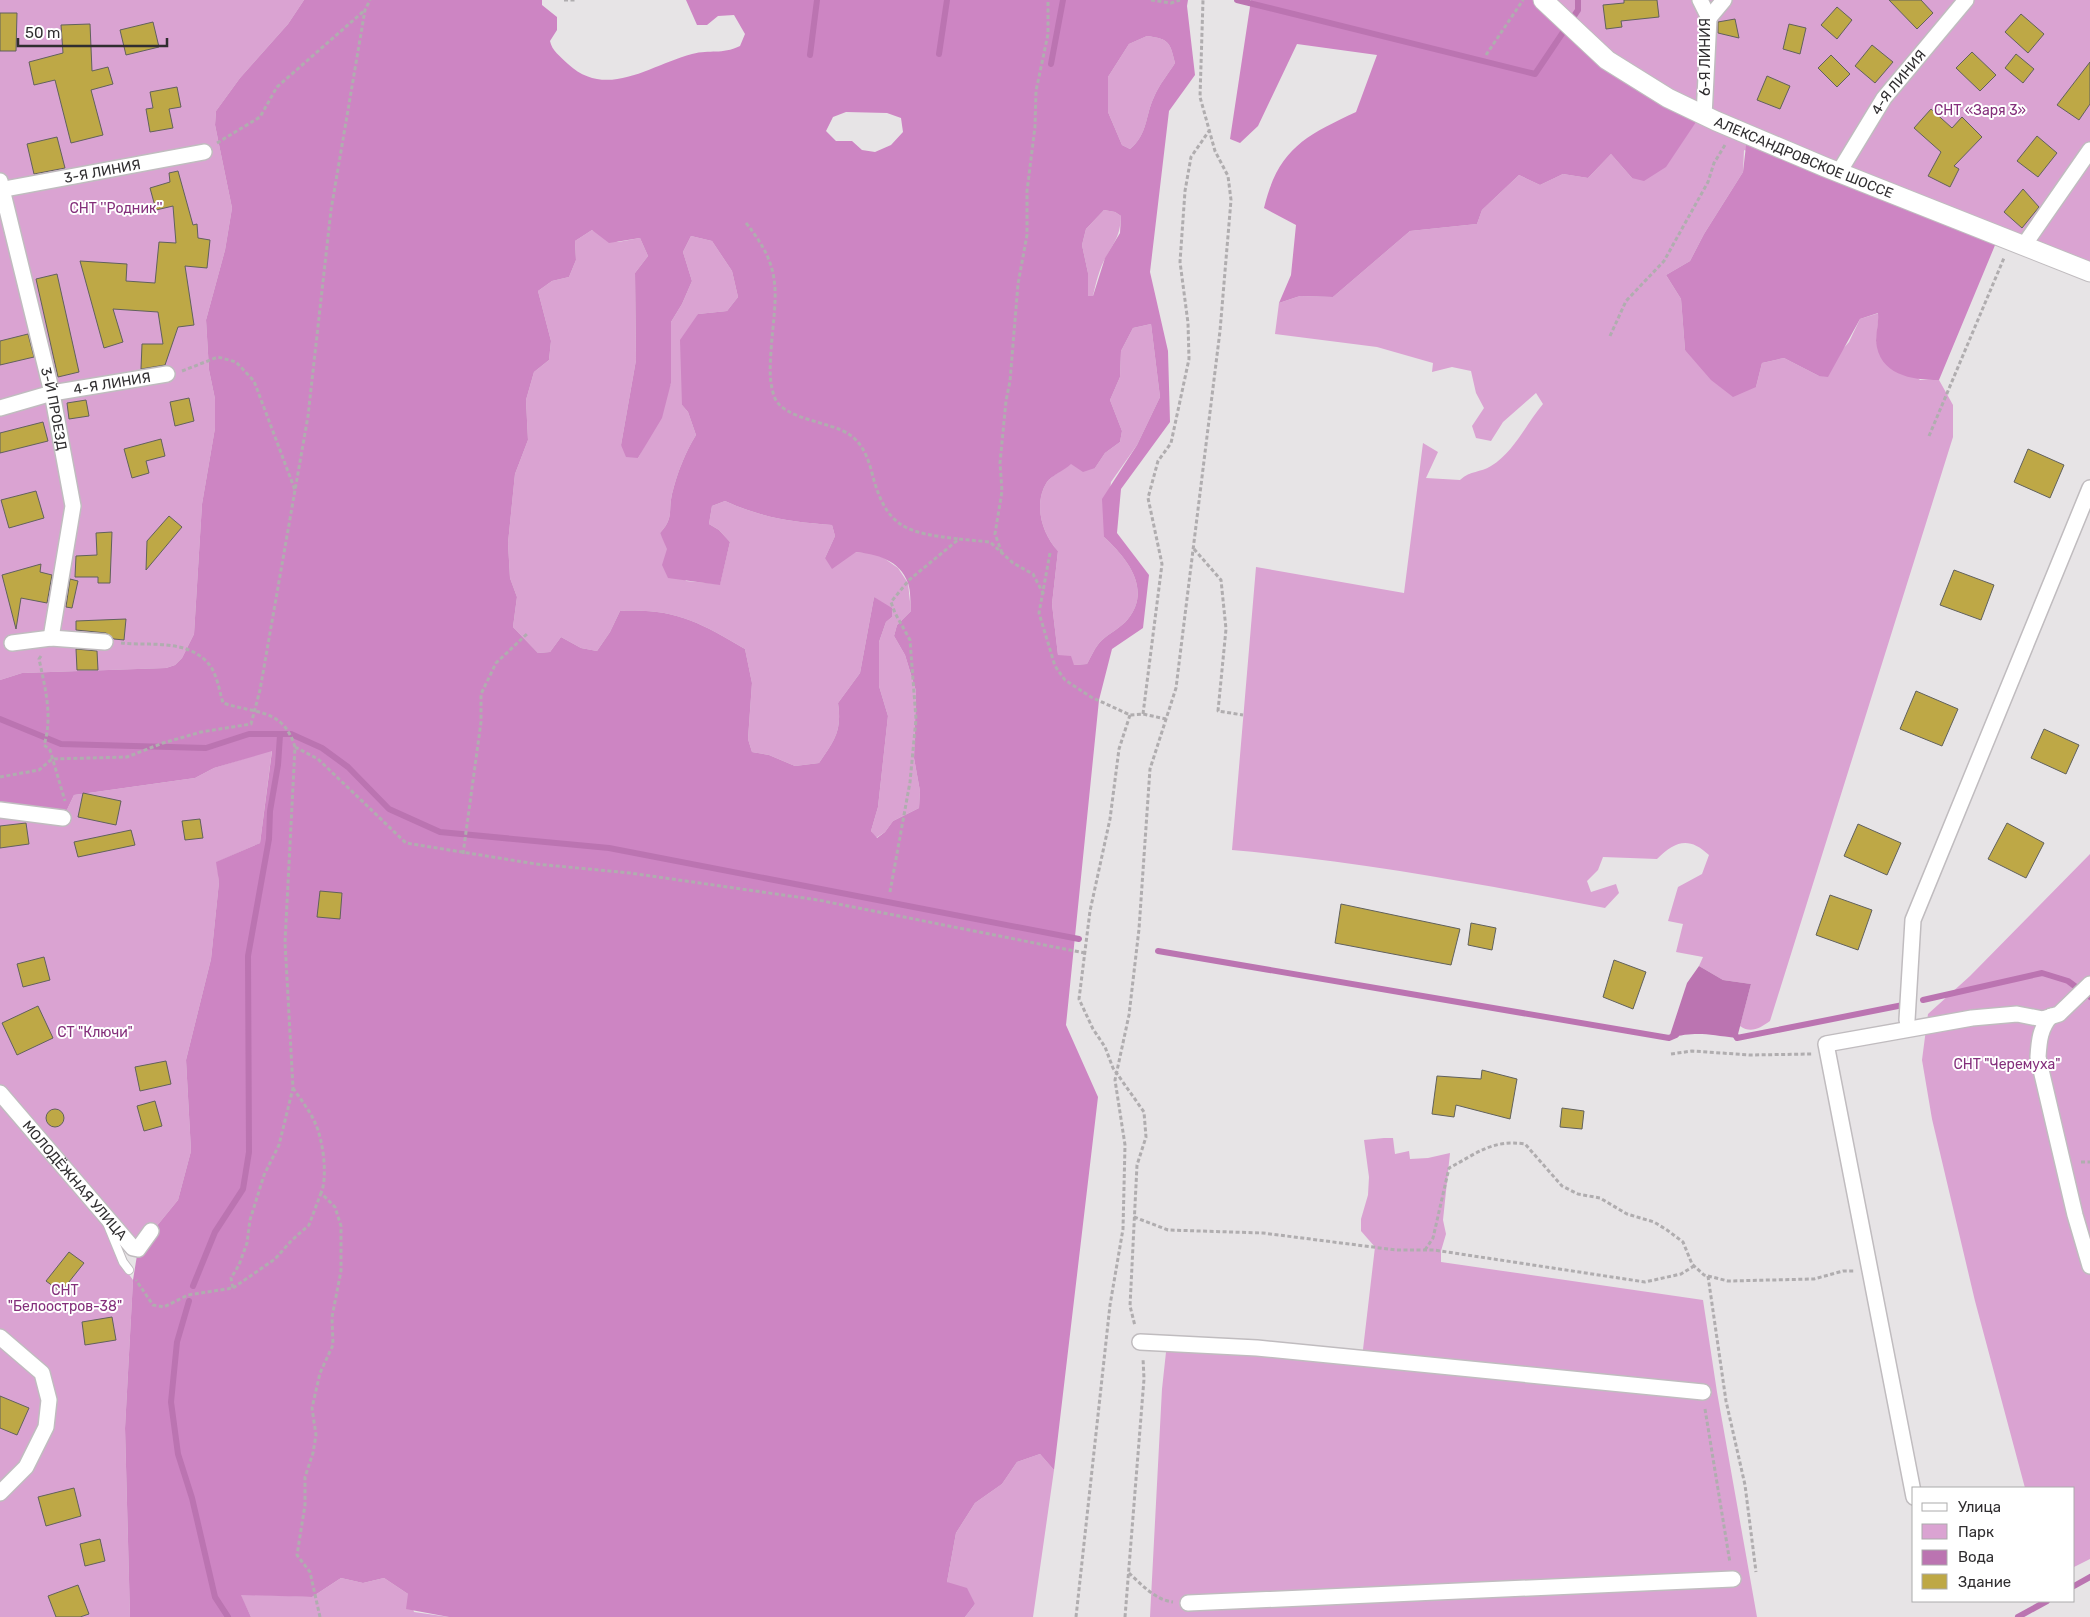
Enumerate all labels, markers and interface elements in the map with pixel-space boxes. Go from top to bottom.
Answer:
scale bar [18,15,166,47]
street label: 6-Я ЛИНИЯ [1697,18,1714,96]
text: 50 m [25,24,60,42]
street label: 4-Я ЛИНИЯ [1868,47,1930,118]
park label: СНТ «Заря 3» [1934,102,2026,119]
street label: АЛЕКСАНДРОВСКОЕ ШОССЕ [1712,113,1896,202]
street label: 3-Я ЛИНИЯ [63,156,142,187]
park label: СНТ ''Родник'' [69,200,163,217]
street label: 3-Й ПРОЕЗД [37,365,70,452]
street label: 4-Я ЛИНИЯ [72,369,152,398]
park label: СТ "Ключи" [57,1024,133,1041]
park label: СНТ "Черемуха" [1953,1056,2061,1073]
street label: МОЛОДЁЖНАЯ УЛИЦА [19,1117,131,1244]
park label: СНТ "Белоостров-38" [8,1282,122,1315]
legend [1912,1487,2075,1602]
text: Улица [1958,1498,2001,1516]
text: Парк [1958,1523,1994,1541]
text: Вода [1958,1548,1994,1566]
text: Здание [1958,1573,2011,1591]

